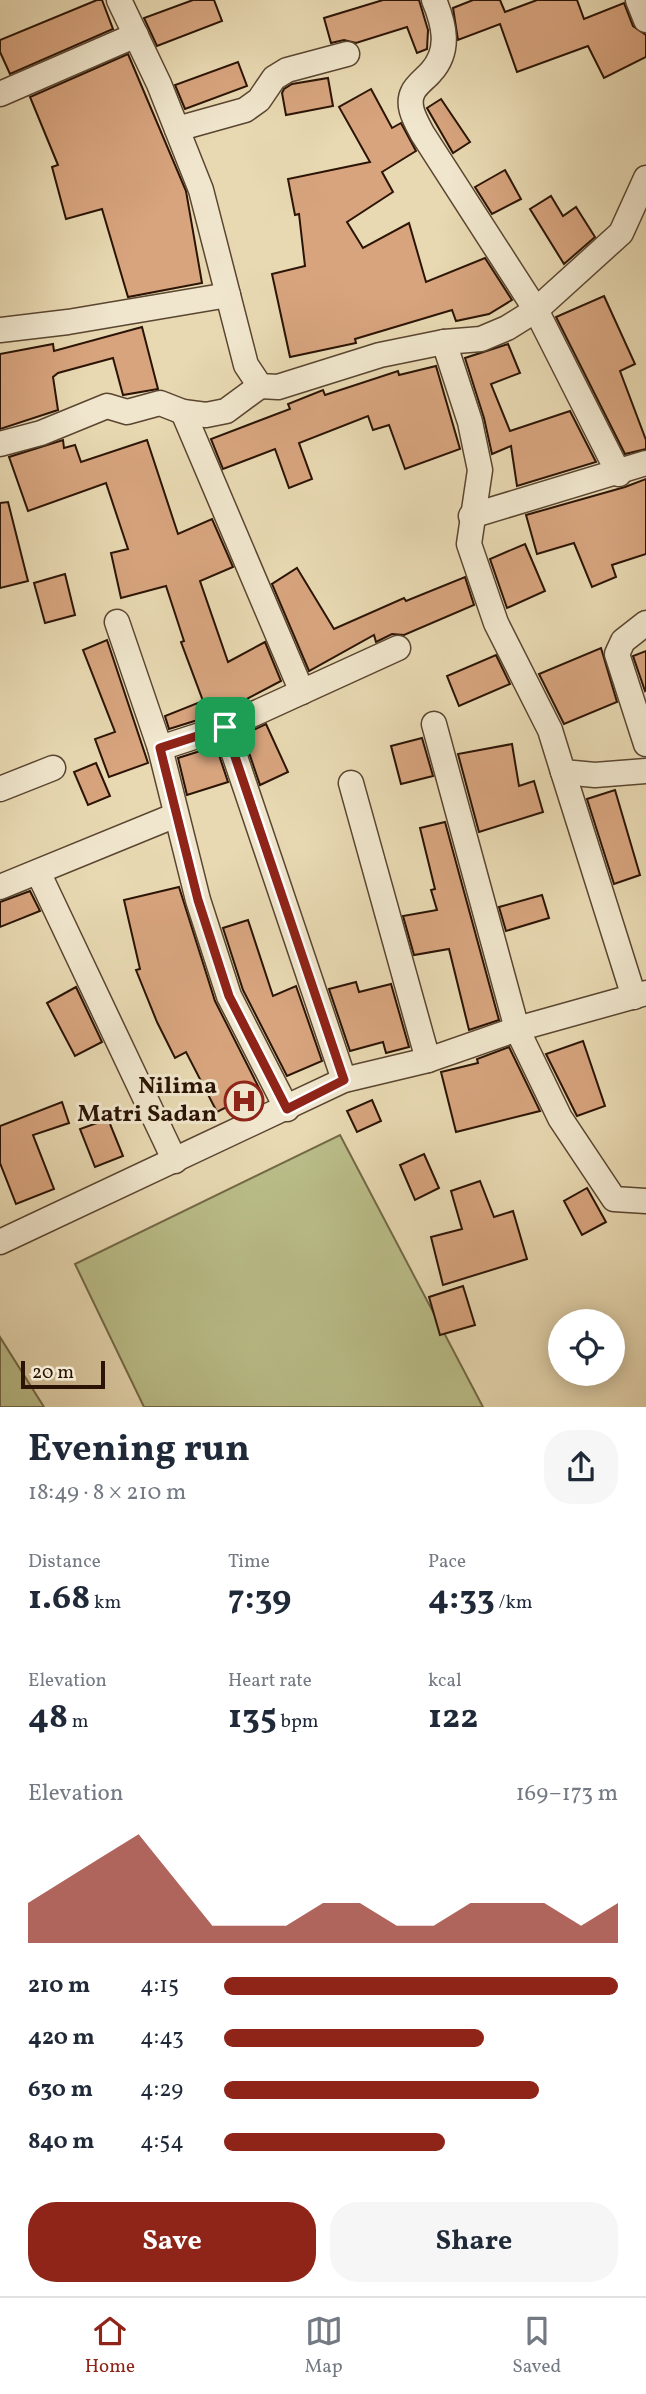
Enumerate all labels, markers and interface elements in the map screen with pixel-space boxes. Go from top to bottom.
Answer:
pin [195,697,255,757]
icon: arrive [206,708,244,746]
place label: Nilima Matri Sadan [77,1070,217,1132]
hospital icon: Nilima Matri Sadan [223,1080,265,1122]
map controls [548,1309,625,1386]
button: locate [548,1309,625,1386]
scale bar [21,1358,105,1390]
text: 20 m [32,1360,74,1386]
text: Evening run [28,1424,250,1477]
button: share [544,1430,618,1504]
text: 18:49 · 8 × 210 m [28,1477,186,1509]
text: Distance [28,1549,101,1575]
text: Time [228,1549,270,1575]
text: Pace [428,1549,466,1575]
text: 1.68 [28,1575,90,1623]
text: 7:39 [228,1575,291,1623]
text: 4:33 [428,1575,495,1623]
text: km [90,1590,121,1616]
text: /km [495,1590,533,1616]
text: Elevation [28,1668,107,1694]
text: Heart rate [228,1668,312,1694]
text: kcal [428,1668,462,1694]
text: 48 [28,1694,68,1742]
text: 135 [228,1694,277,1742]
text: 122 [428,1694,478,1742]
text: m [68,1709,89,1735]
text: bpm [277,1709,319,1735]
text: Elevation [28,1778,124,1810]
text: 169–173 m [516,1778,618,1810]
text: 210 m [28,1970,90,2002]
text: 4:15 [140,1970,179,2002]
text: 420 m [28,2022,95,2054]
text: 4:43 [140,2022,184,2054]
text: 630 m [28,2074,93,2106]
text: 4:29 [140,2074,183,2106]
text: 840 m [28,2126,94,2158]
text: 4:54 [140,2126,184,2158]
button: Save [28,2202,316,2282]
button: Share [330,2202,618,2282]
tab: Home [85,2312,135,2380]
tab: Map [305,2312,343,2380]
tab: Saved [512,2312,561,2380]

